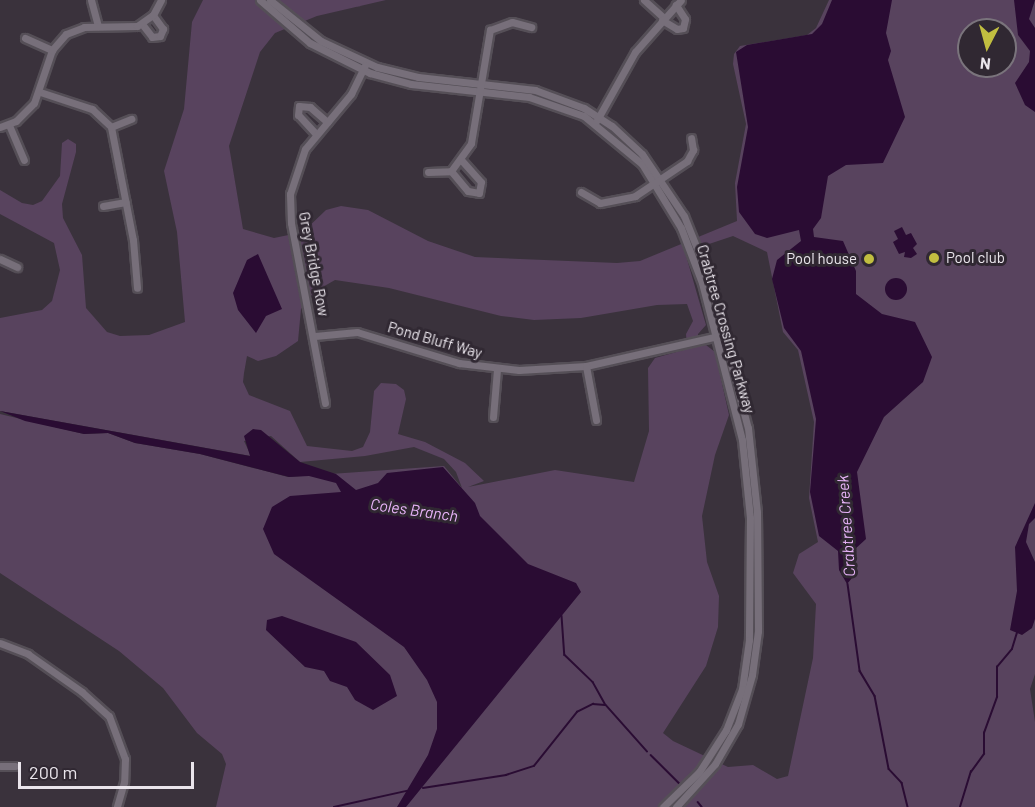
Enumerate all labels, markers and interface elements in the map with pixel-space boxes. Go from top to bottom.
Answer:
north arrow [957,18,1017,78]
text: N [979,54,992,74]
street label: Grey Bridge Row [295,210,333,318]
street label: Crabtree Crossing Parkway [693,243,759,415]
place label: Pool club [946,249,1005,267]
place label: Pool house [786,250,857,268]
marker: Pool club [927,251,941,265]
marker: Pool house [862,252,876,266]
street label: Pond Bluff Way [386,318,484,362]
water label: Crabtree Creek [833,474,859,578]
water label: Coles Branch [369,494,459,526]
scale bar [21,750,196,788]
text: 200 m [29,761,77,783]

